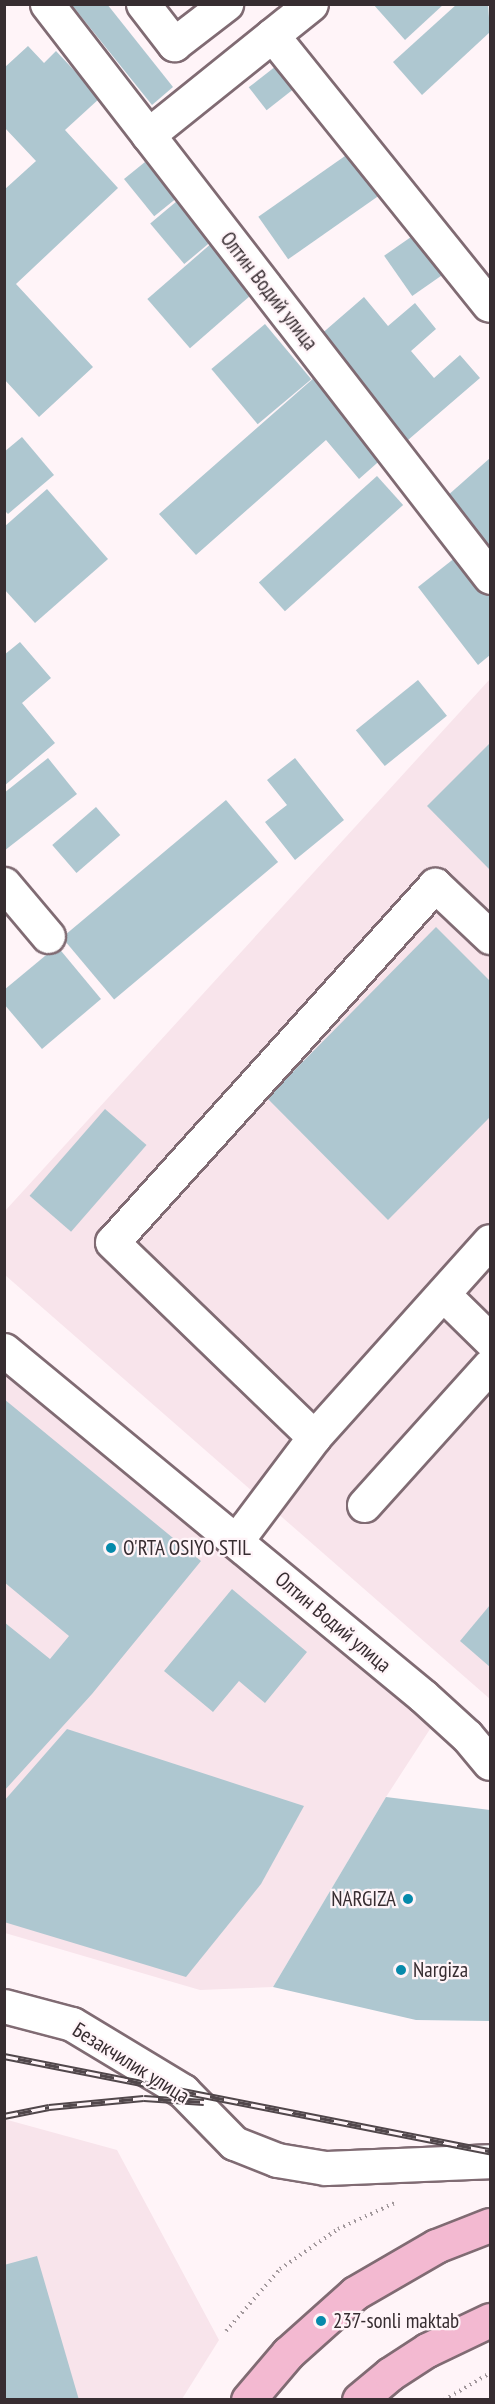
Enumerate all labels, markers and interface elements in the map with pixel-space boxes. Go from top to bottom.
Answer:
street label: Олтин Водий улица [215,227,323,355]
place label: O'RTA OSIYO STIL [123,1535,252,1561]
marker: O'RTA OSIYO STIL [104,1541,118,1555]
street label: Олтин Водий улица [270,1566,396,1678]
place label: NARGIZA [331,1886,396,1912]
marker: NARGIZA [401,1892,415,1906]
place label: Nargiza [413,1957,468,1983]
marker: Nargiza [394,1963,408,1977]
street label: Безакчилик улица [68,2017,194,2109]
place label: 237-sonli maktab [333,2308,459,2334]
marker: 237-sonli maktab [314,2314,328,2328]

